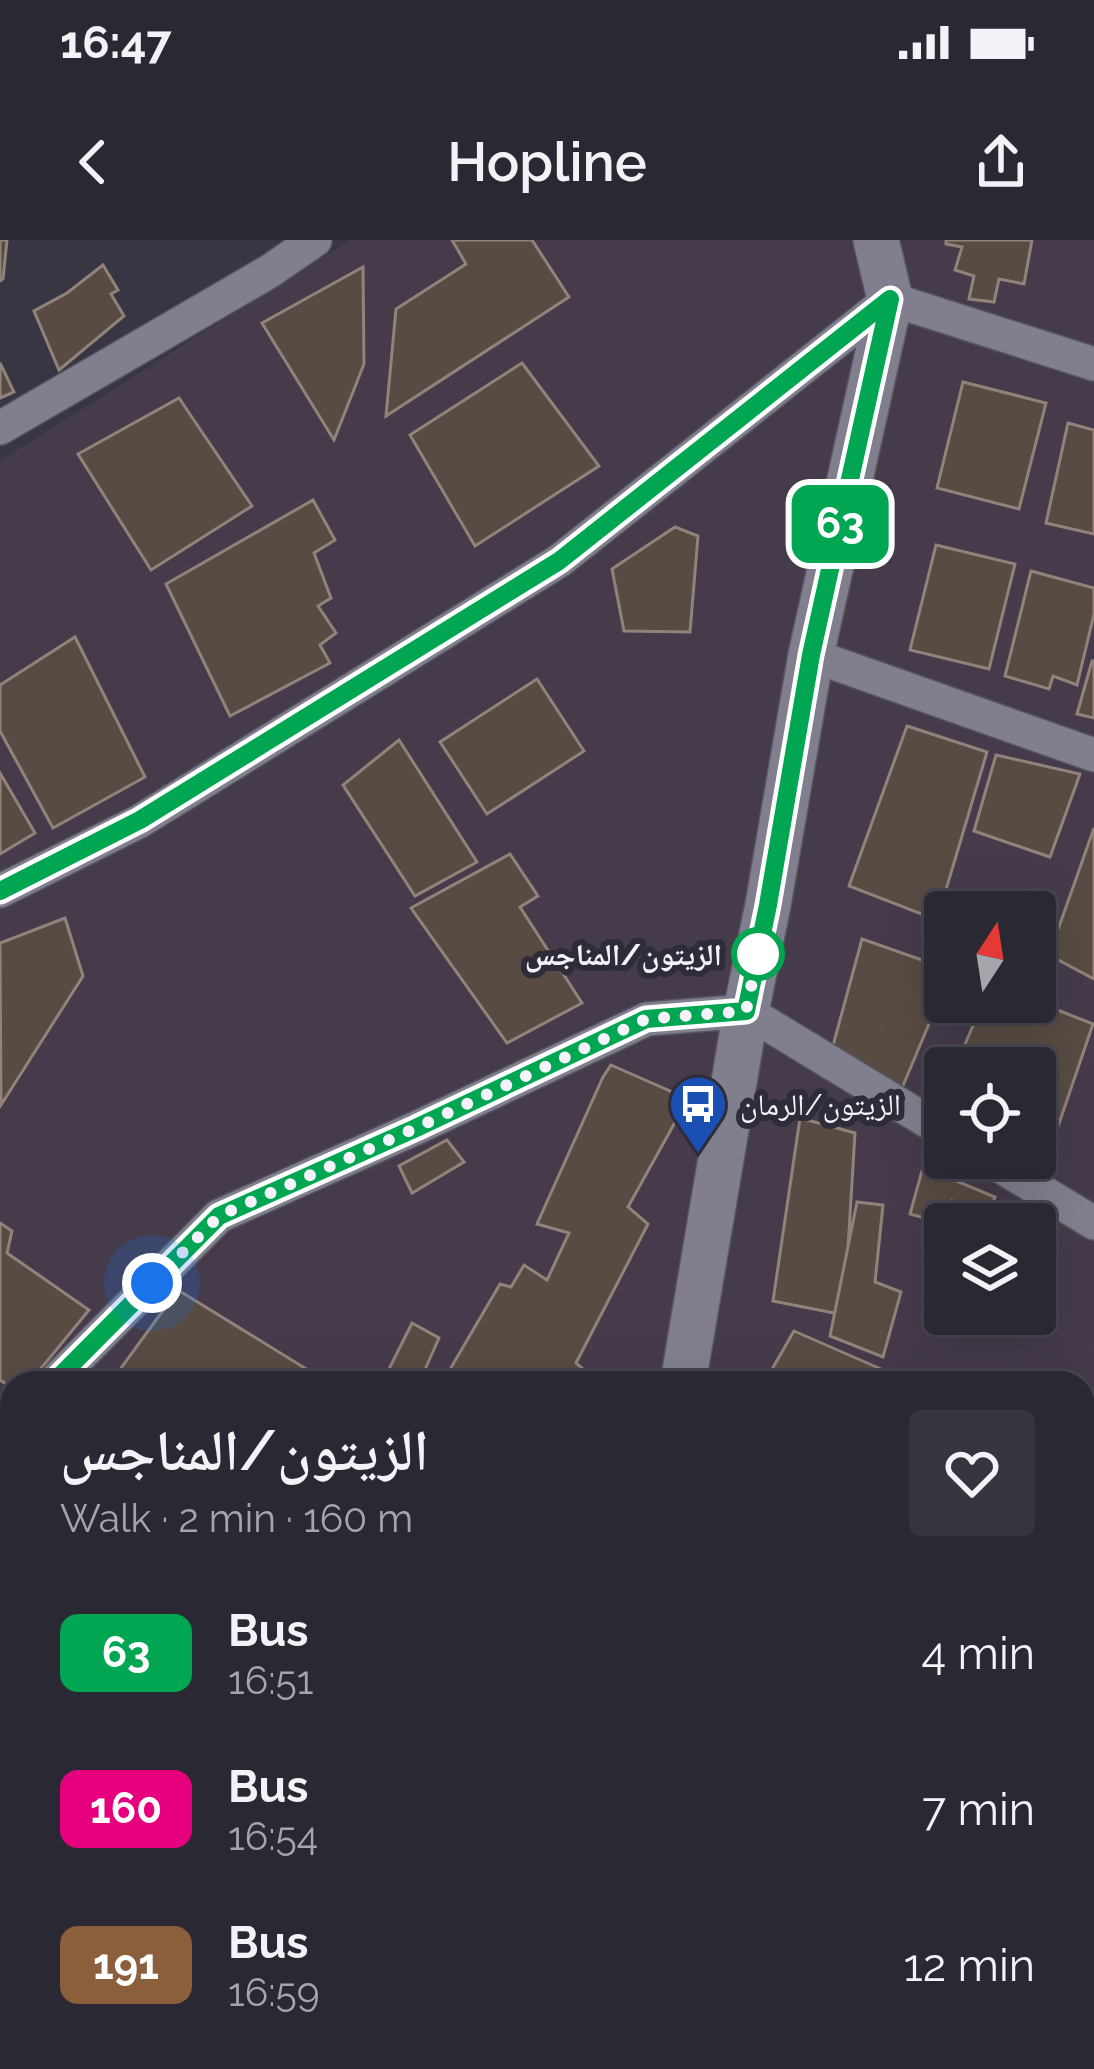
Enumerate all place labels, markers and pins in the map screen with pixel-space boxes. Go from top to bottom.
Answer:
marker: الزيتون/المناجس [733,929,783,979]
place label: الزيتون/المناجس [525,937,722,973]
bus stop icon: الزيتون/الرمان [667,1073,729,1155]
place label: الزيتون/الرمان [740,1087,901,1123]

